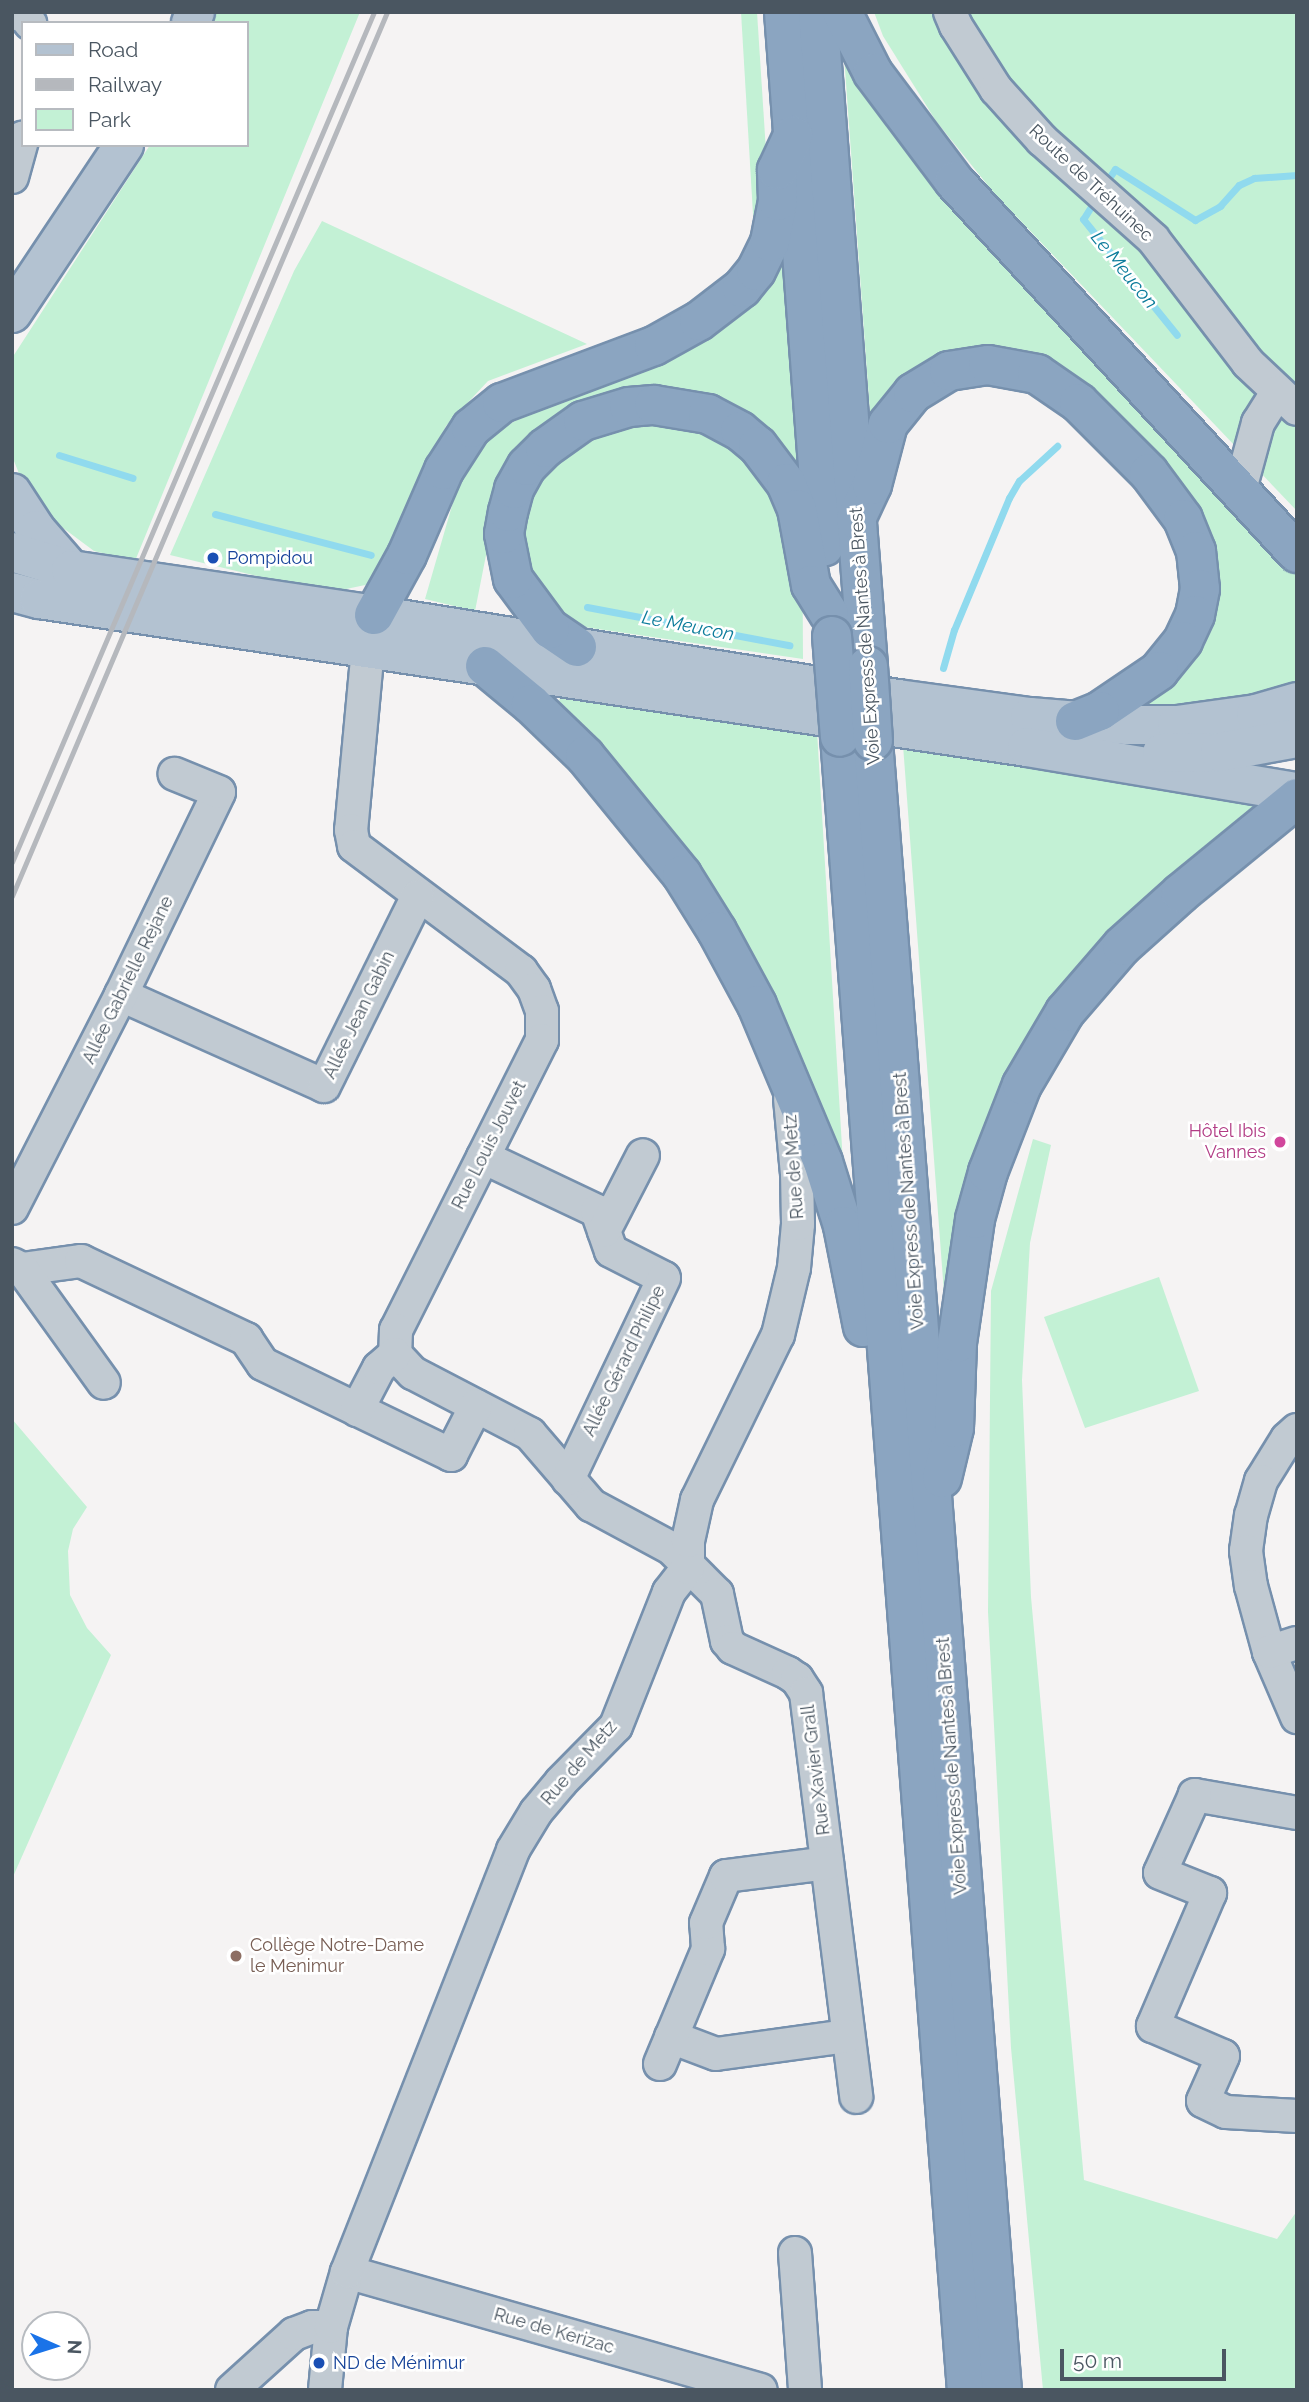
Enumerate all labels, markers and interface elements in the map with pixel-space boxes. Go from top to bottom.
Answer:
legend [21,21,248,147]
text: Road [88,37,138,62]
text: Railway [88,72,162,97]
text: Park [88,107,131,132]
street label: Route de Tréhuinec [1024,120,1158,246]
water label: Le Meucon [1086,227,1162,313]
street label: Voie Express de Nantes à Brest [845,506,885,766]
place label: Pompidou [227,547,313,569]
marker: Pompidou [205,550,221,566]
water label: Le Meucon [640,606,736,646]
street label: Allée Gabrielle Rejane [78,892,178,1068]
street label: Allée Jean Gabin [319,947,399,1083]
street label: Voie Express de Nantes à Brest [889,1071,929,1331]
street label: Rue Louis Jouvet [447,1077,531,1213]
street label: Rue de Metz [780,1114,808,1220]
place label: Hôtel Ibis Vannes [1188,1121,1266,1164]
marker: Hôtel Ibis Vannes [1272,1134,1288,1150]
street label: Allée Gérard Philipe [578,1282,670,1440]
street label: Voie Express de Nantes à Brest [932,1636,972,1896]
street label: Rue Xavier Grall [797,1703,835,1837]
street label: Rue de Metz [536,1716,622,1810]
place label: Collège Notre-Dame le Menimur [250,1935,424,1978]
marker: Collège Notre-Dame le Menimur [228,1948,244,1964]
street label: Rue de Kerizac [491,2304,617,2358]
north arrow [21,2311,91,2381]
scale bar [1064,2336,1230,2380]
text: N [64,2339,86,2355]
text: 50 m [1073,2348,1122,2373]
place label: ND de Ménimur [333,2352,465,2374]
marker: ND de Ménimur [311,2355,327,2371]

